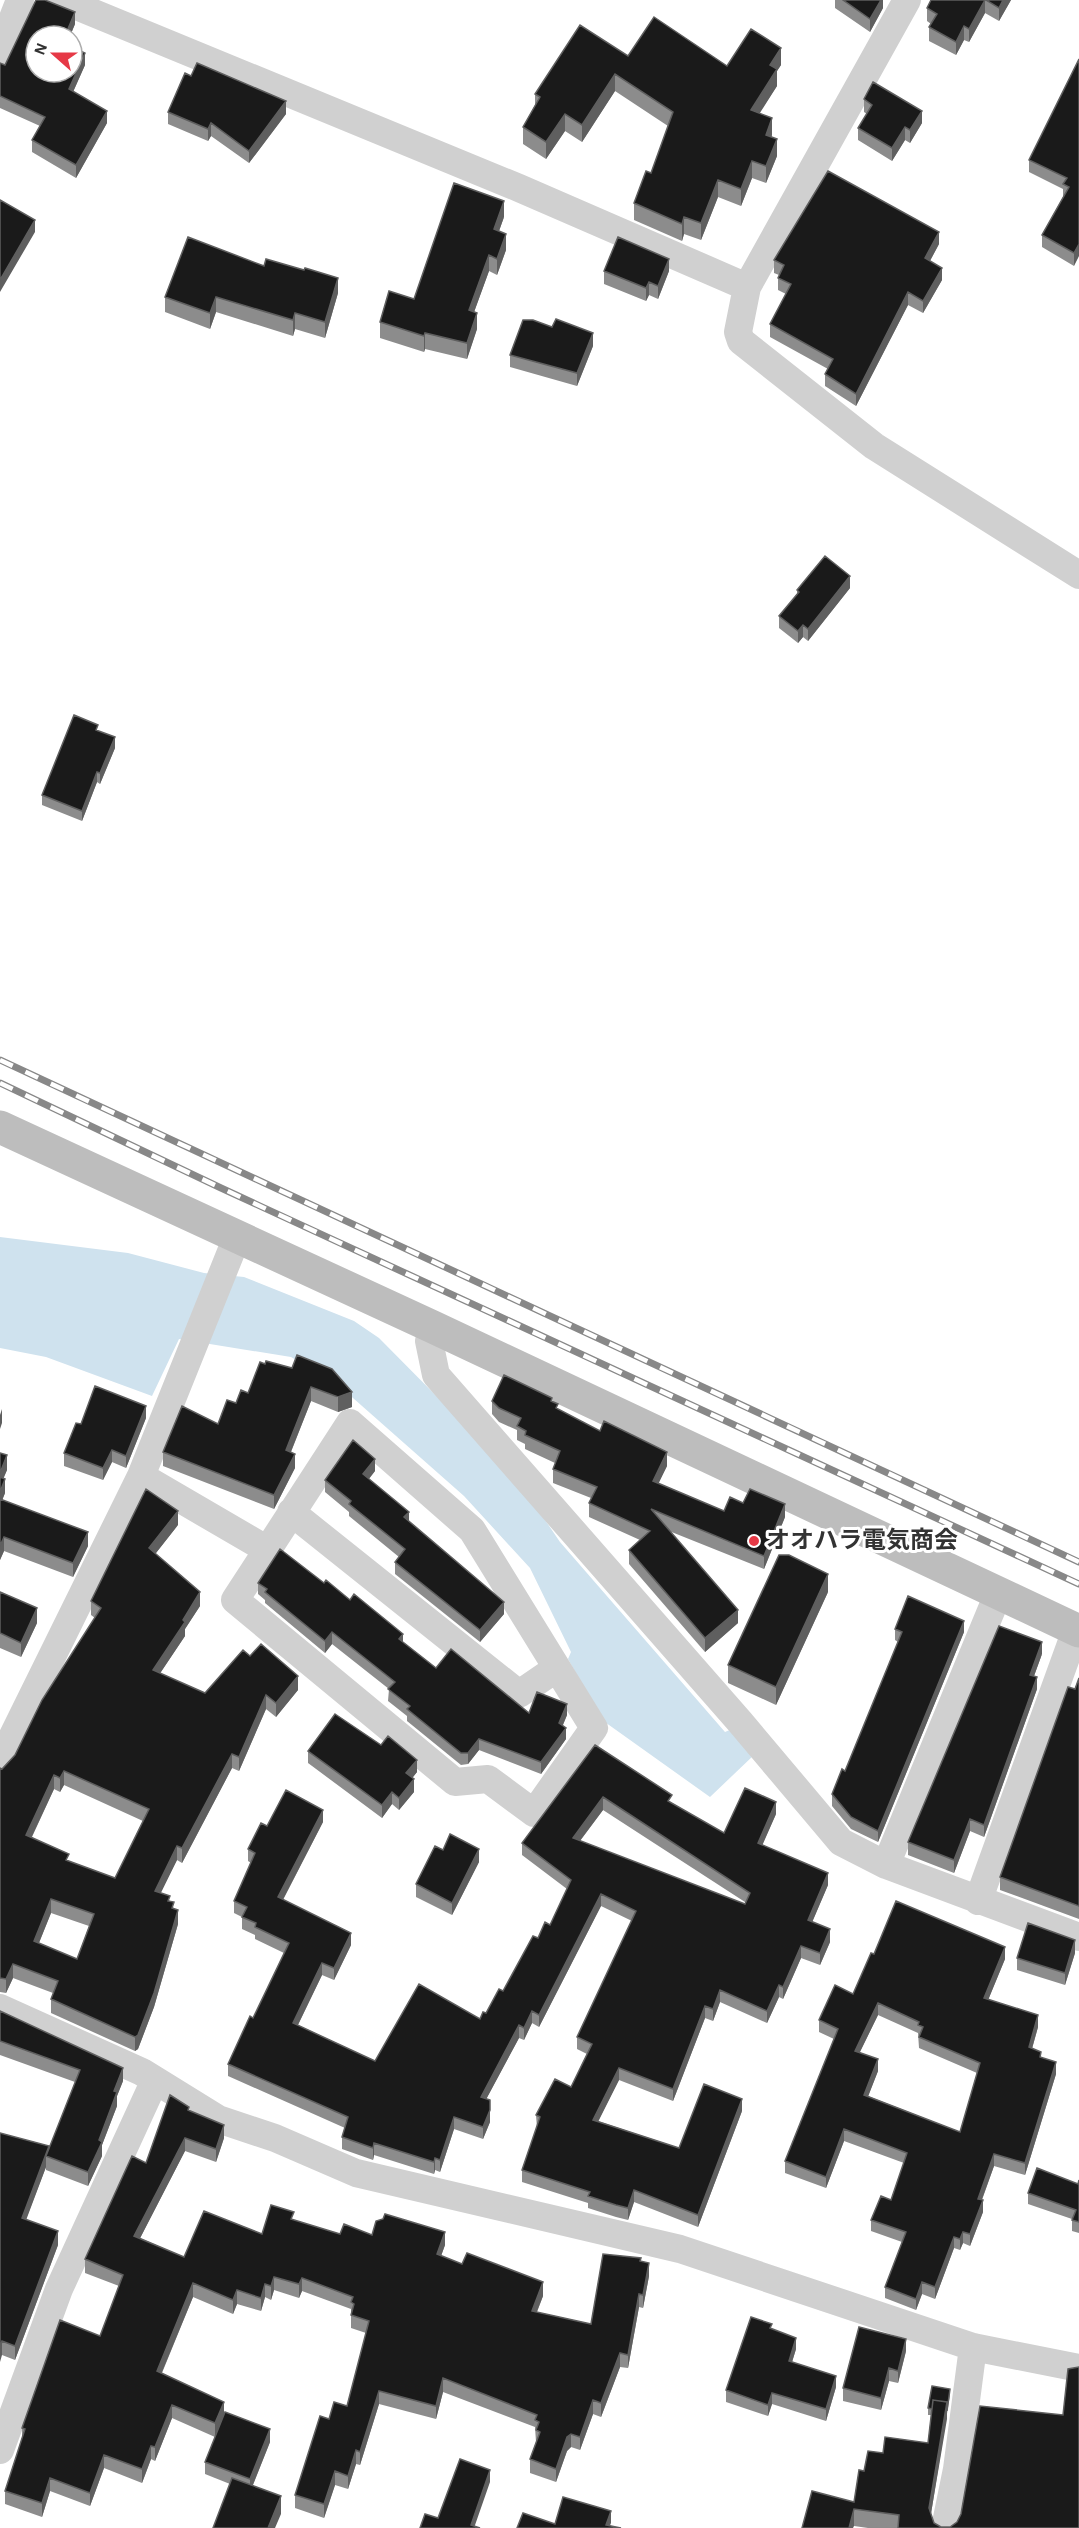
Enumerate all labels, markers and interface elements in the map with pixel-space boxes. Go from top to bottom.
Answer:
north arrow [24,24,84,84]
text: N [31,41,50,57]
place label: オオハラ電気商会 [766,1527,958,1553]
marker: オオハラ電気商会 [747,1534,761,1548]

